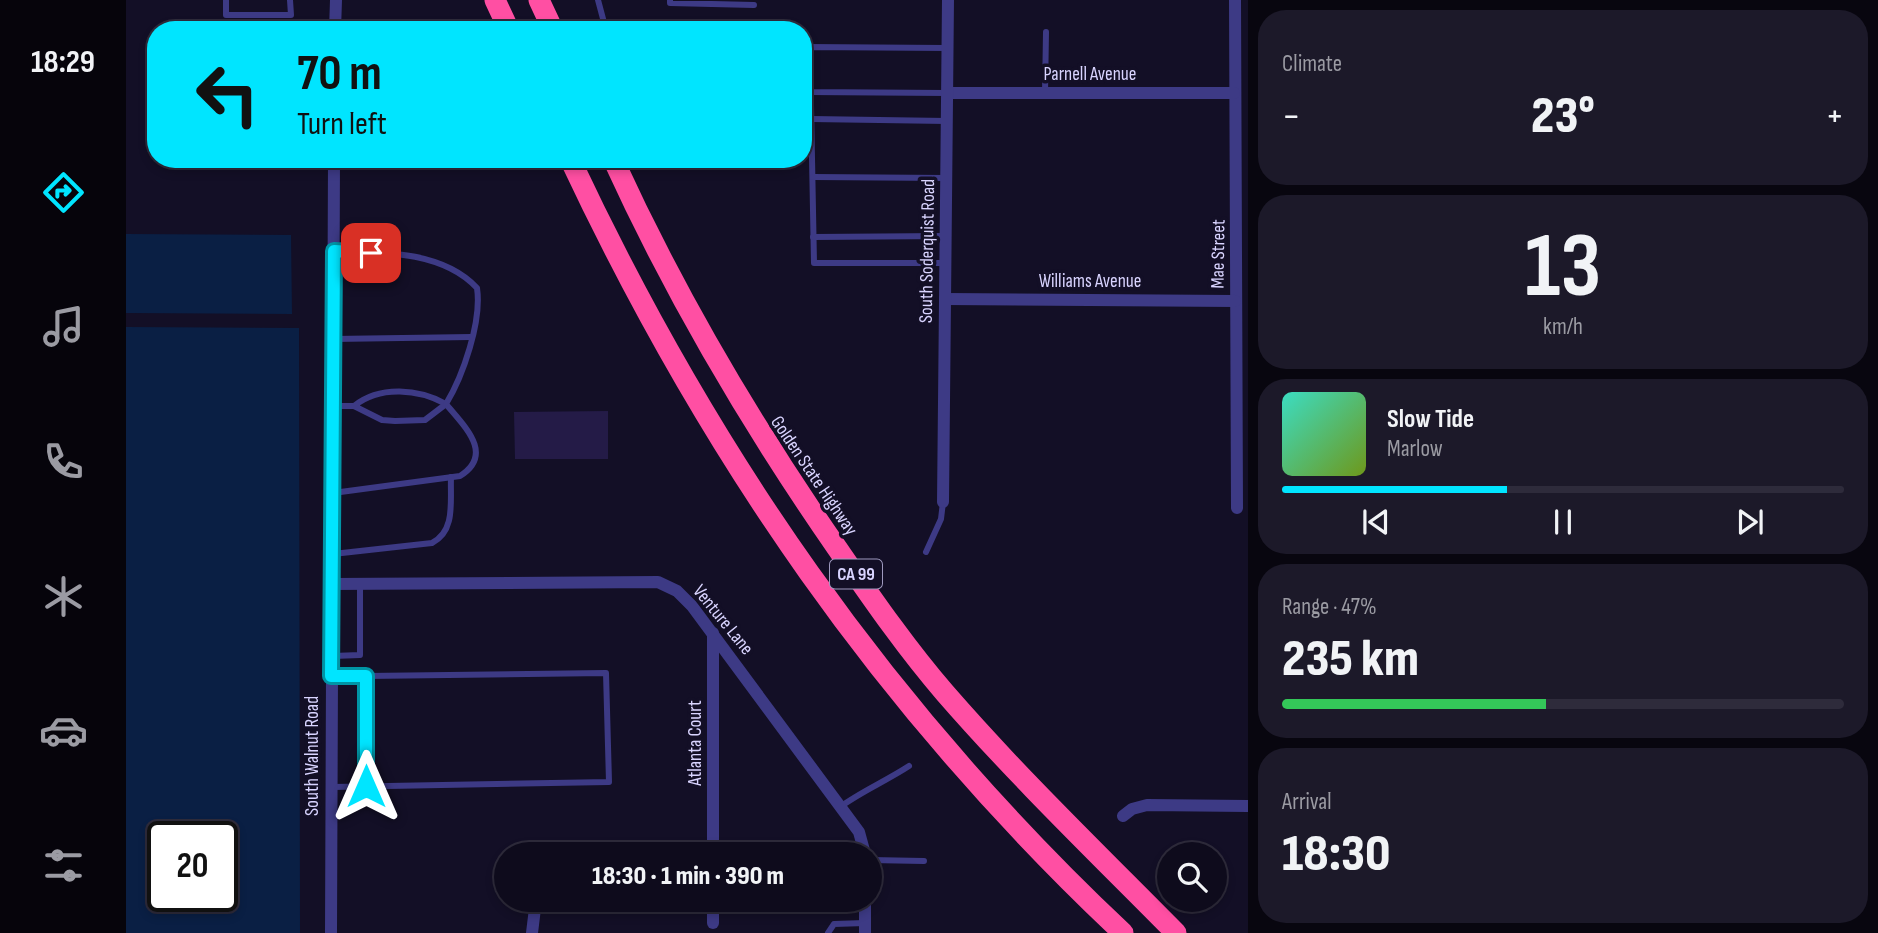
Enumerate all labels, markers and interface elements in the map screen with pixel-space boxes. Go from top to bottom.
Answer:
text: 18:29 [31,43,95,82]
text: 70 m [297,45,382,104]
icon: left [182,49,273,140]
text: Climate [1282,50,1342,78]
street label: Parnell Avenue [1044,63,1136,86]
text: 23° [1531,85,1595,148]
text: − [1282,94,1301,139]
text: + [1825,94,1844,139]
text: Turn left [297,105,387,144]
icon: directions [39,168,88,217]
street label: South Soderquist Road [915,179,940,323]
text: 13 [1525,213,1601,322]
street label: Mae Street [1206,219,1231,289]
pin [341,223,401,283]
icon: arrive [352,234,390,272]
street label: Williams Avenue [1039,270,1141,293]
icon: music [39,302,88,351]
text: km/h [1543,313,1583,341]
text: Slow Tide [1387,404,1474,435]
street label: Golden State Highway [765,412,863,540]
text: Marlow [1387,435,1443,463]
icon: phone [39,437,88,486]
icon: previous [1357,503,1395,541]
icon: pause [1544,503,1582,541]
icon: next [1731,503,1769,541]
road number: CA 99 [830,560,882,588]
icon: climate [39,572,88,621]
street label: Venture Lane [688,580,758,660]
text: Range · 47% [1282,593,1377,621]
text: 235 km [1282,628,1419,691]
street label: South Walnut Road [301,696,324,816]
street label: Atlanta Court [684,700,707,787]
icon: car [39,706,88,755]
position arrow [329,749,403,823]
text: Arrival [1282,788,1331,816]
speed limit sign: 20 [147,821,238,912]
text: 18:30 [1282,823,1391,886]
icon: filters [39,841,88,890]
map controls [1157,842,1227,912]
button: search [1157,842,1227,912]
text: 18:30 · 1 min · 390 m [592,861,784,892]

